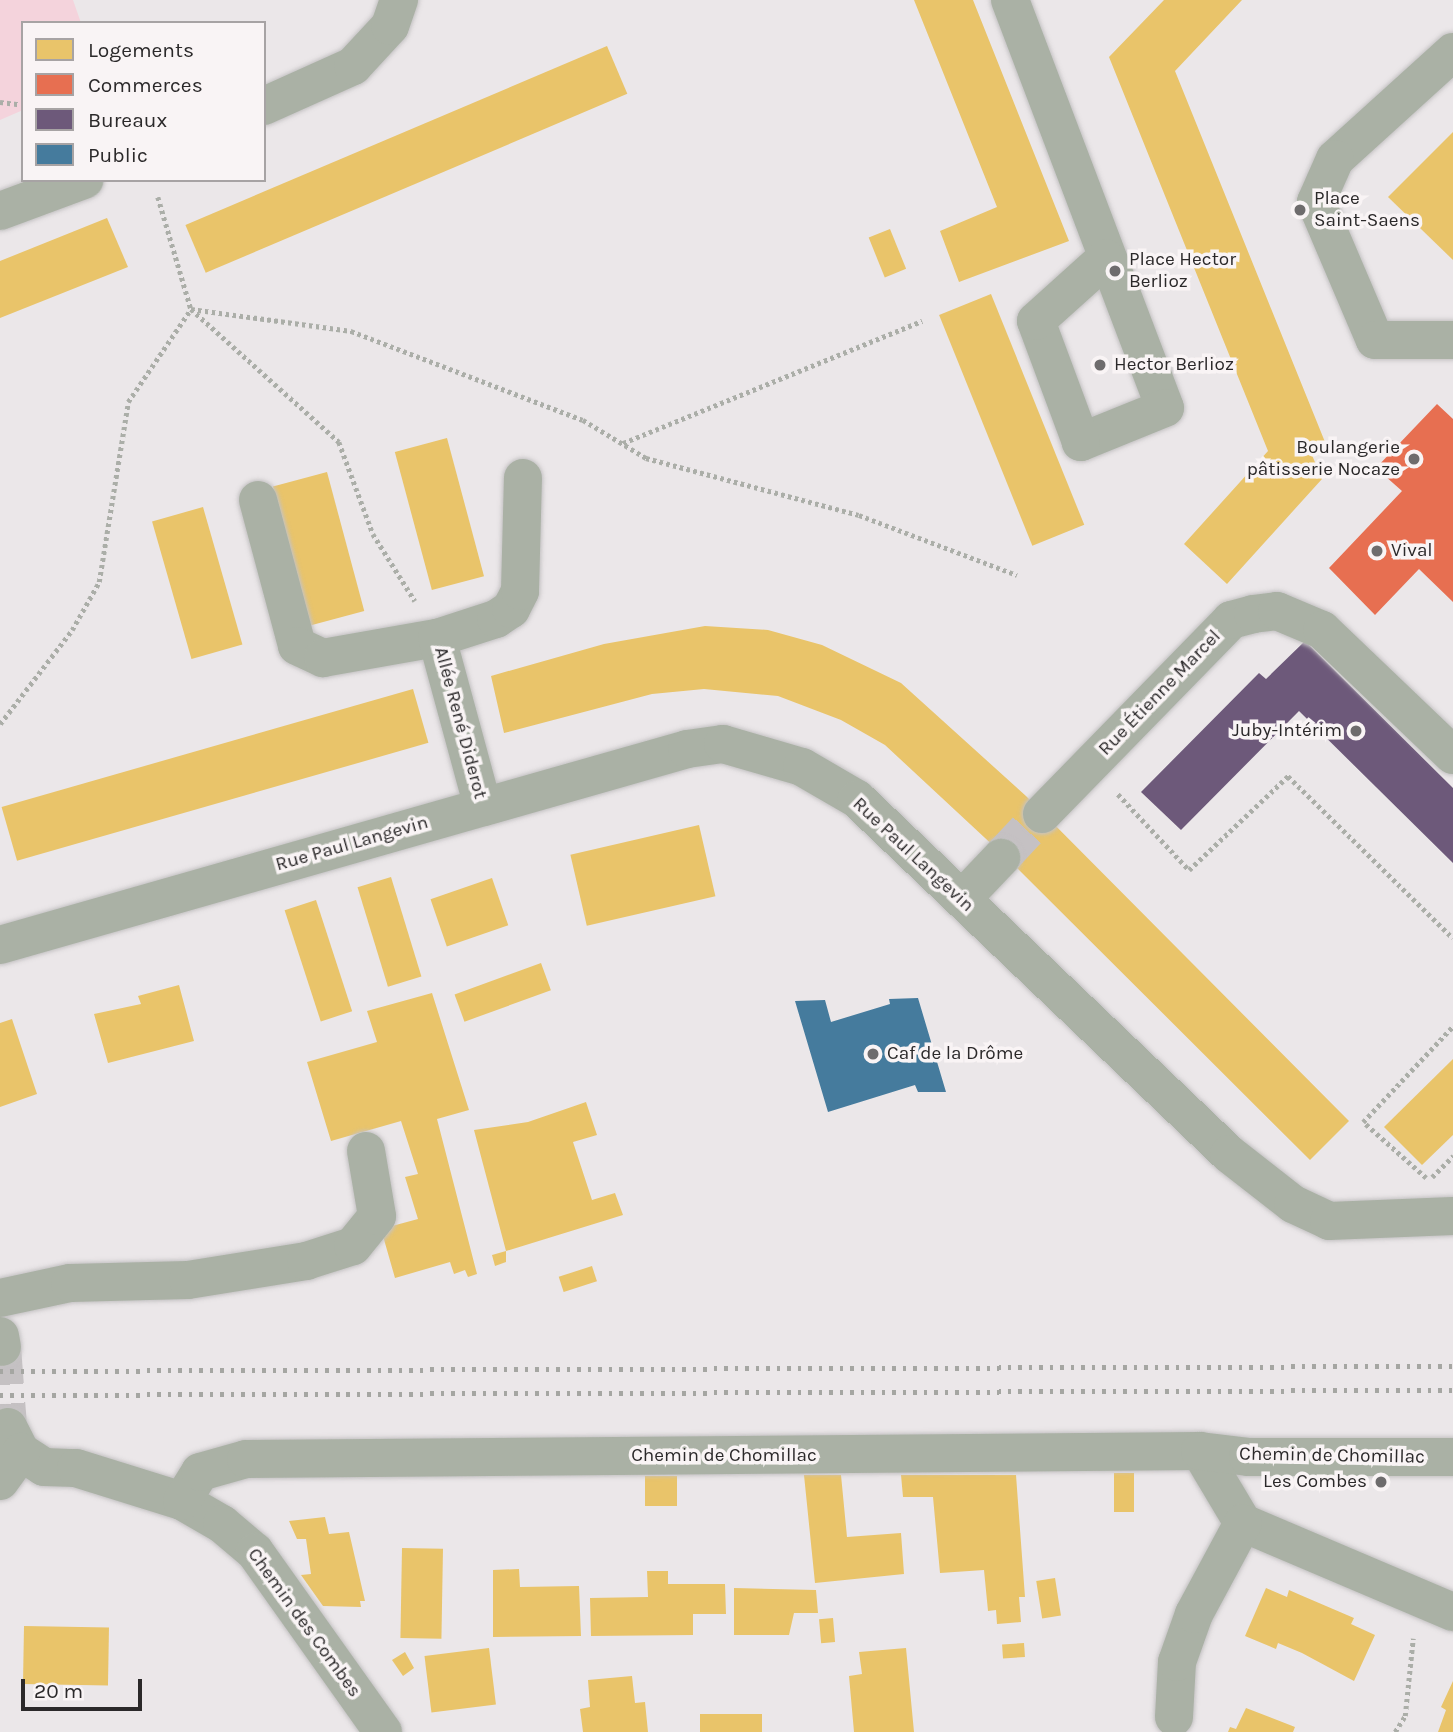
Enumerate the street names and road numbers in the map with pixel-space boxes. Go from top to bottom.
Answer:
street label: Rue Étienne Marcel [1094,625,1226,761]
street label: Allée René Diderot [429,645,491,801]
street label: Rue Paul Langevin [848,793,978,917]
street label: Rue Paul Langevin [273,811,431,877]
street label: Chemin de Chomillac [1239,1443,1425,1469]
street label: Chemin de Chomillac [631,1445,817,1467]
street label: Chemin des Combes [242,1544,366,1702]

